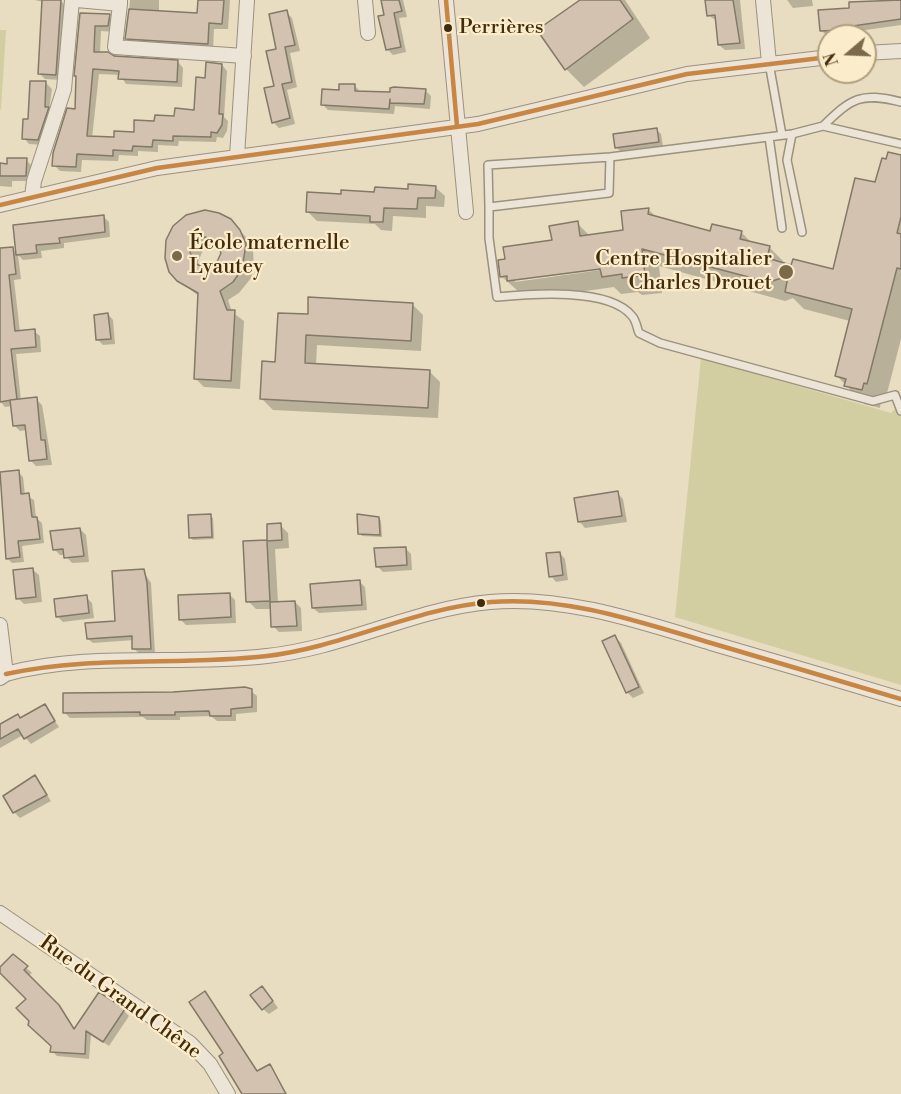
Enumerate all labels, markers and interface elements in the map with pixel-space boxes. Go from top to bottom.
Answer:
place label: Perrières [459,16,544,40]
marker: Perrières [442,22,454,34]
north arrow [817,24,877,84]
text: N [820,50,843,68]
place label: École maternelle Lyautey [189,231,350,281]
place label: Centre Hospitalier Charles Drouet [595,247,772,297]
marker: École maternelle Lyautey [170,249,184,263]
marker: Centre Hospitalier Charles Drouet [777,263,795,281]
unlabelled marker [475,597,487,609]
street label: Rue du Grand Chêne [34,931,206,1065]

